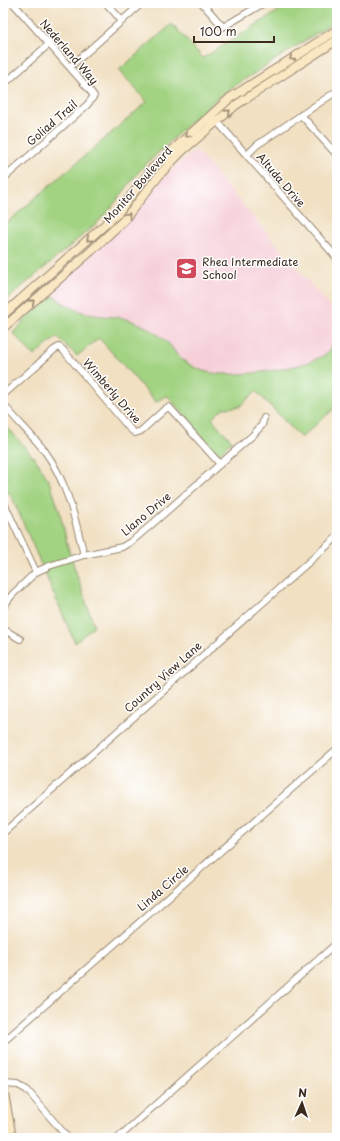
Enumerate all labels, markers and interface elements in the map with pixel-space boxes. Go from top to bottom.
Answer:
street label: Nederland Way [36,15,103,88]
scale bar [194,18,274,44]
text: 100 m [200,22,237,40]
one-way arrow [289,54,296,61]
street label: Goliad Trail [23,96,81,149]
one-way arrow [223,109,231,116]
one-way arrow [185,131,193,138]
street label: Monitor Boulevard [99,142,176,227]
street label: Altuda Drive [253,149,310,211]
one-way arrow [124,212,131,219]
one-way arrow [86,235,94,242]
place label: Rhea Intermediate School [202,253,298,283]
school or university icon: Rhea Intermediate School [174,255,200,281]
one-way arrow [28,300,35,307]
street label: Wimberly Drive [79,354,146,427]
street label: Llano Drive [117,488,174,540]
street label: Country View Lane [120,637,205,716]
street label: Linda Circle [133,861,192,915]
north arrow [282,1083,322,1123]
text: N [298,1084,308,1101]

